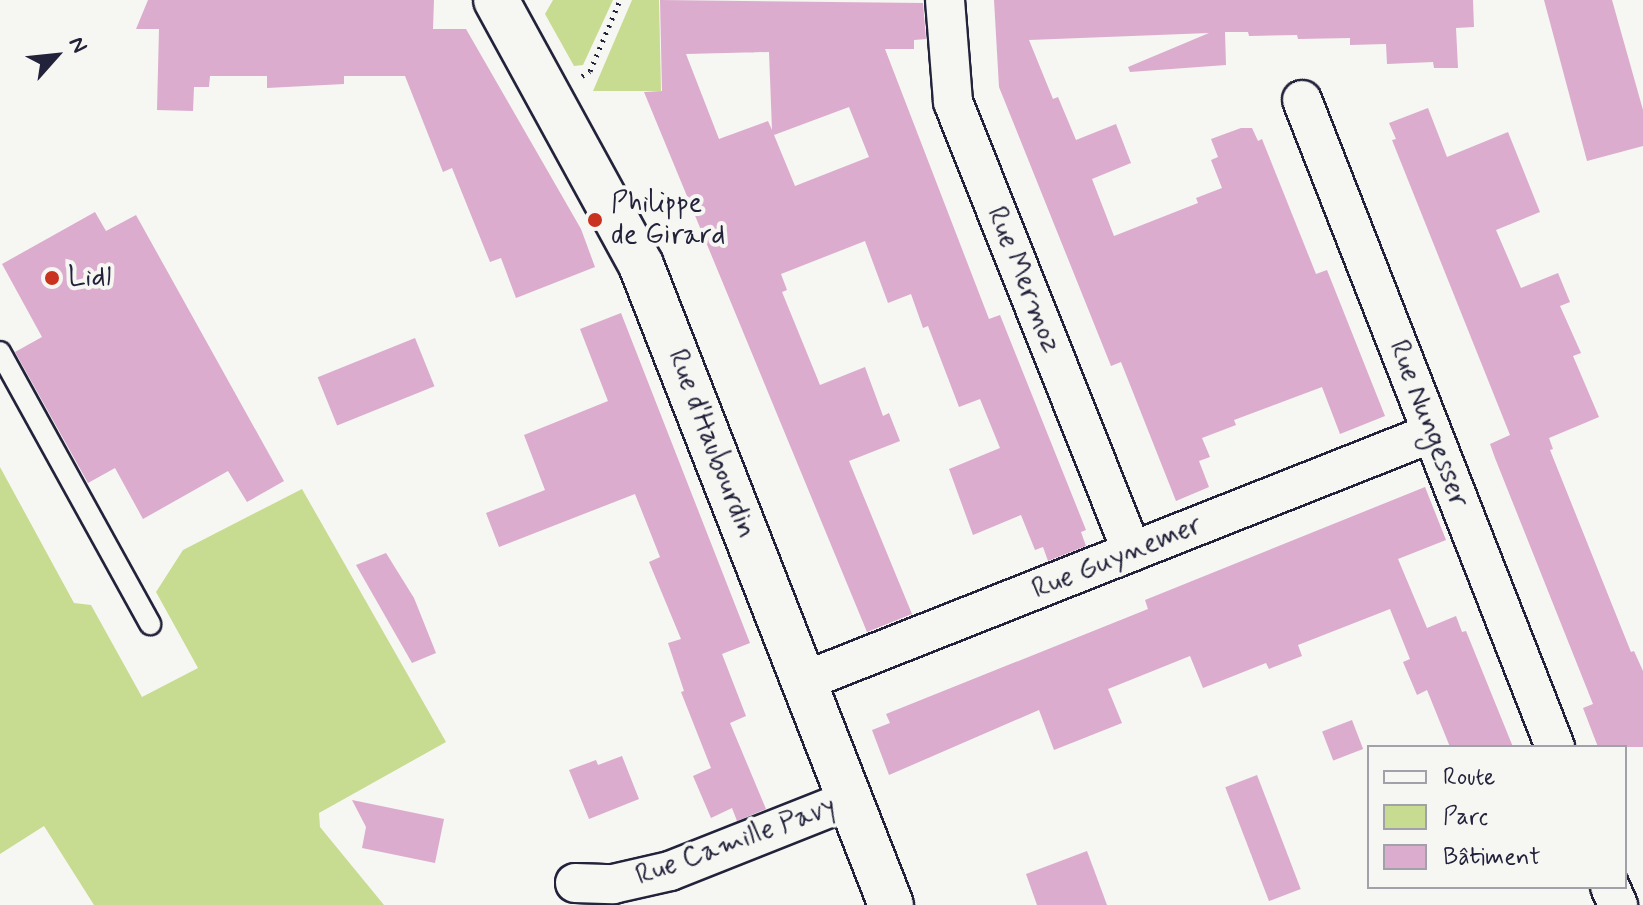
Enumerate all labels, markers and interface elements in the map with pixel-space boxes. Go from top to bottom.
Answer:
north arrow [16,16,96,96]
text: N [62,32,93,58]
place label: Philippe de Girard [611,187,720,253]
street label: Rue Mermoz [978,202,1068,358]
marker: Philippe de Girard [586,211,604,229]
place label: Lidl [68,261,111,295]
marker: Lidl [43,269,61,287]
street label: Rue Nungesser [1381,337,1475,511]
street label: Rue d'Haubourdin [660,345,762,543]
street label: Rue Guynemer [1029,509,1205,607]
legend [1367,745,1627,889]
text: Route [1443,762,1495,793]
street label: Rue Camille Pavy [633,791,839,893]
text: Parc [1443,802,1488,833]
text: Bâtiment [1443,842,1541,873]

